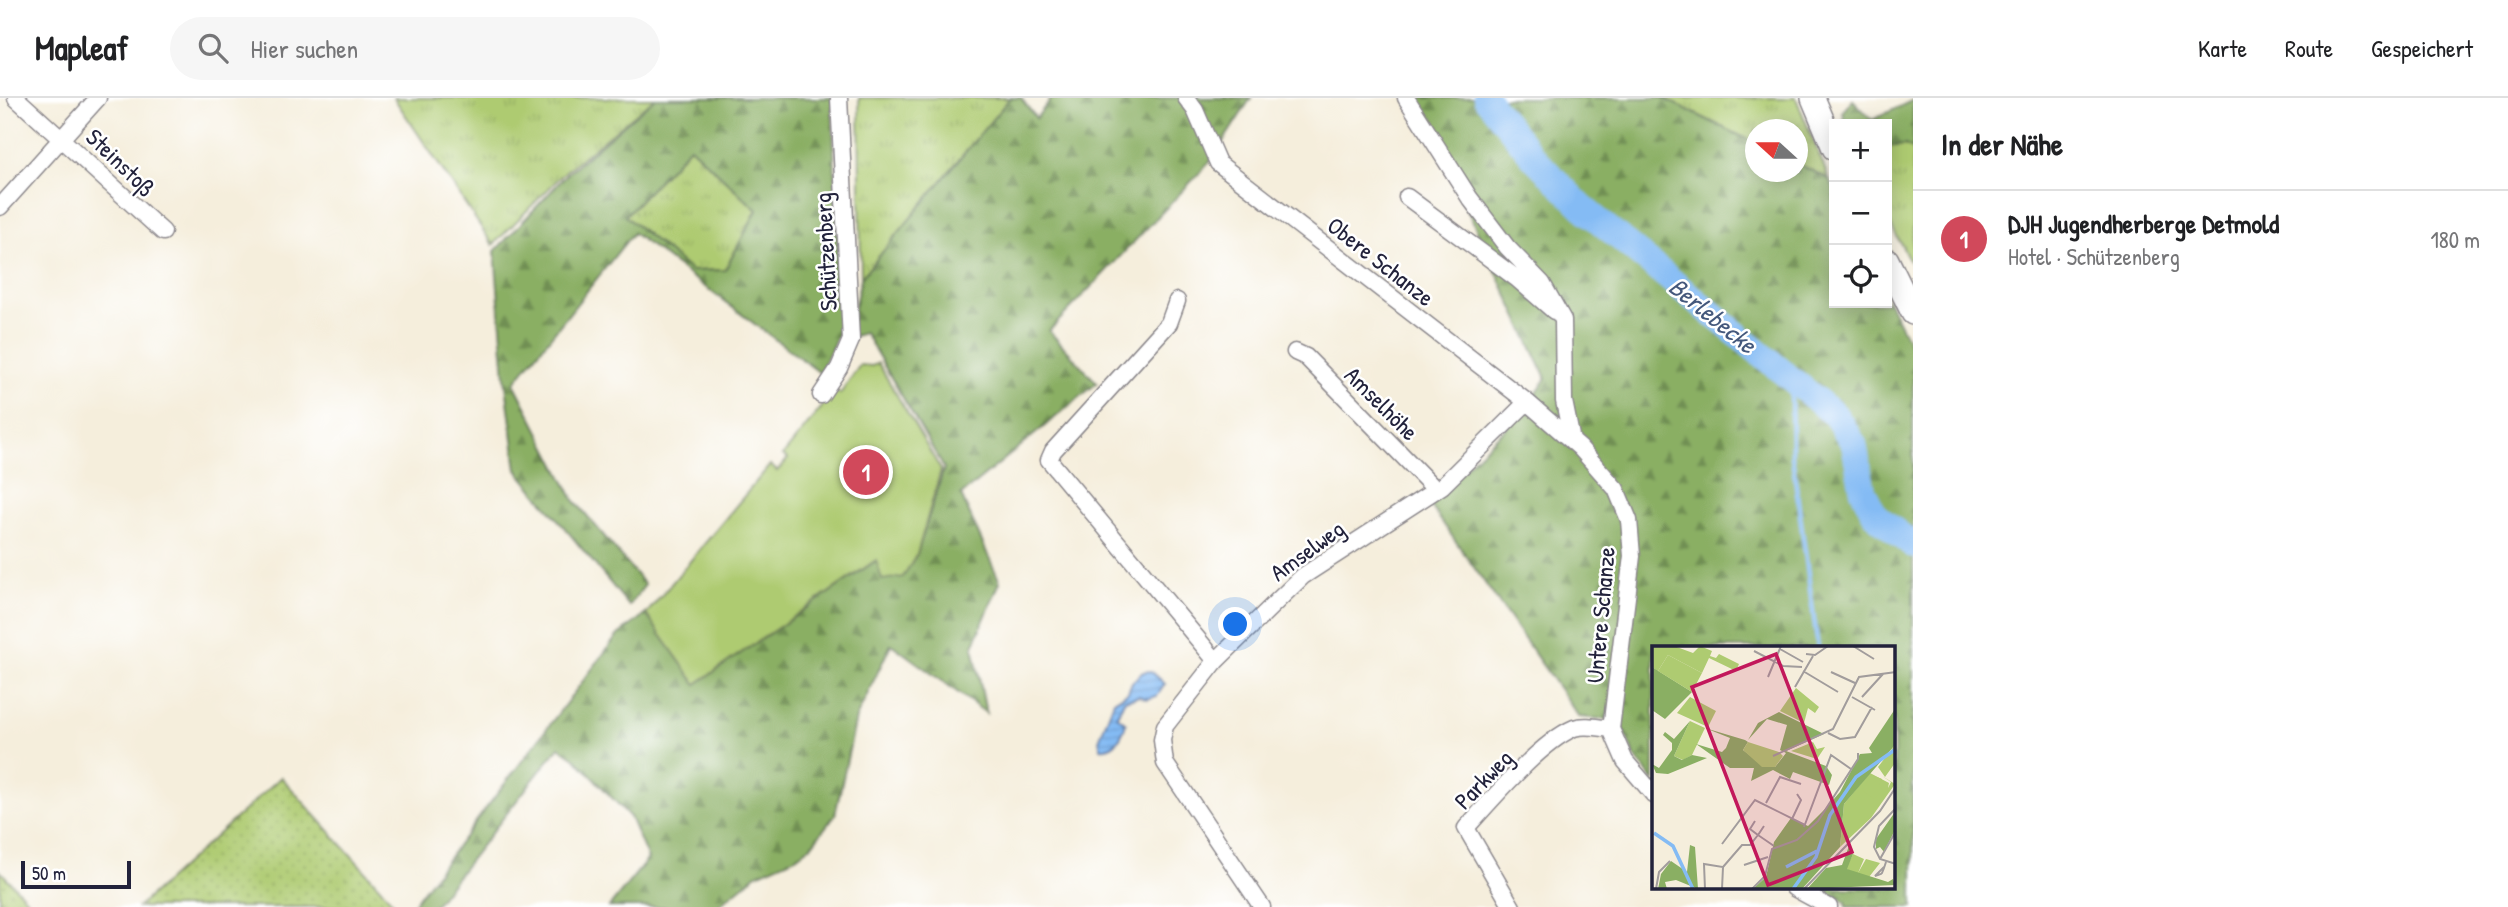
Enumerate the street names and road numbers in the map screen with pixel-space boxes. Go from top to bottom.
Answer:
street label: Steinstoß [79,121,163,203]
street label: Schützenberg [806,192,844,312]
street label: Obere Schanze [1321,209,1441,313]
street label: Amselhöhe [1338,359,1426,447]
street label: Amselweg [1263,512,1351,588]
street label: Untere Schanze [1578,545,1622,684]
street label: Parkweg [1447,742,1519,816]

